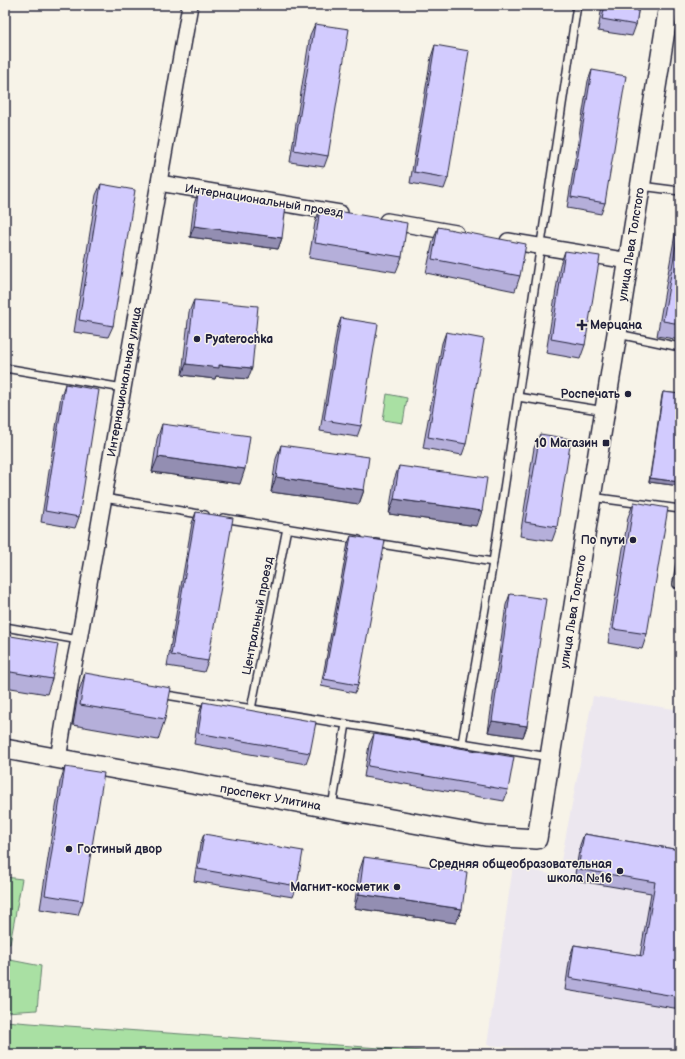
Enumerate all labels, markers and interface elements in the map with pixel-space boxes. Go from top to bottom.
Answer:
street label: Интернациональный проезд [184,181,345,221]
street label: улица Льва Толстого [615,186,648,302]
street label: Интернациональная улица [104,305,145,458]
place label: Мерцана [590,318,643,333]
marker: Мерцана [577,320,587,330]
place label: Pyaterochka [205,332,273,347]
marker: Pyaterochka [192,334,202,344]
place label: Роспечать [561,387,621,402]
marker: Роспечать [623,389,633,399]
place label: 10 Магазин [534,436,598,451]
marker: 10 Магазин [601,438,611,448]
place label: По пути [581,533,625,548]
marker: По пути [628,535,638,545]
street label: улица Льва Толстого [557,554,589,670]
street label: Центральный проезд [239,555,277,676]
street label: проспект Улитина [219,781,322,814]
place label: Гостиный двор [77,842,162,857]
marker: Гостиный двор [64,844,74,854]
place label: Средняя общеобразовательная школа №16 [429,857,612,886]
marker: Средняя общеобразовательная школа №16 [615,866,625,876]
place label: Магнит-косметик [290,880,390,895]
marker: Магнит-косметик [392,882,402,892]

